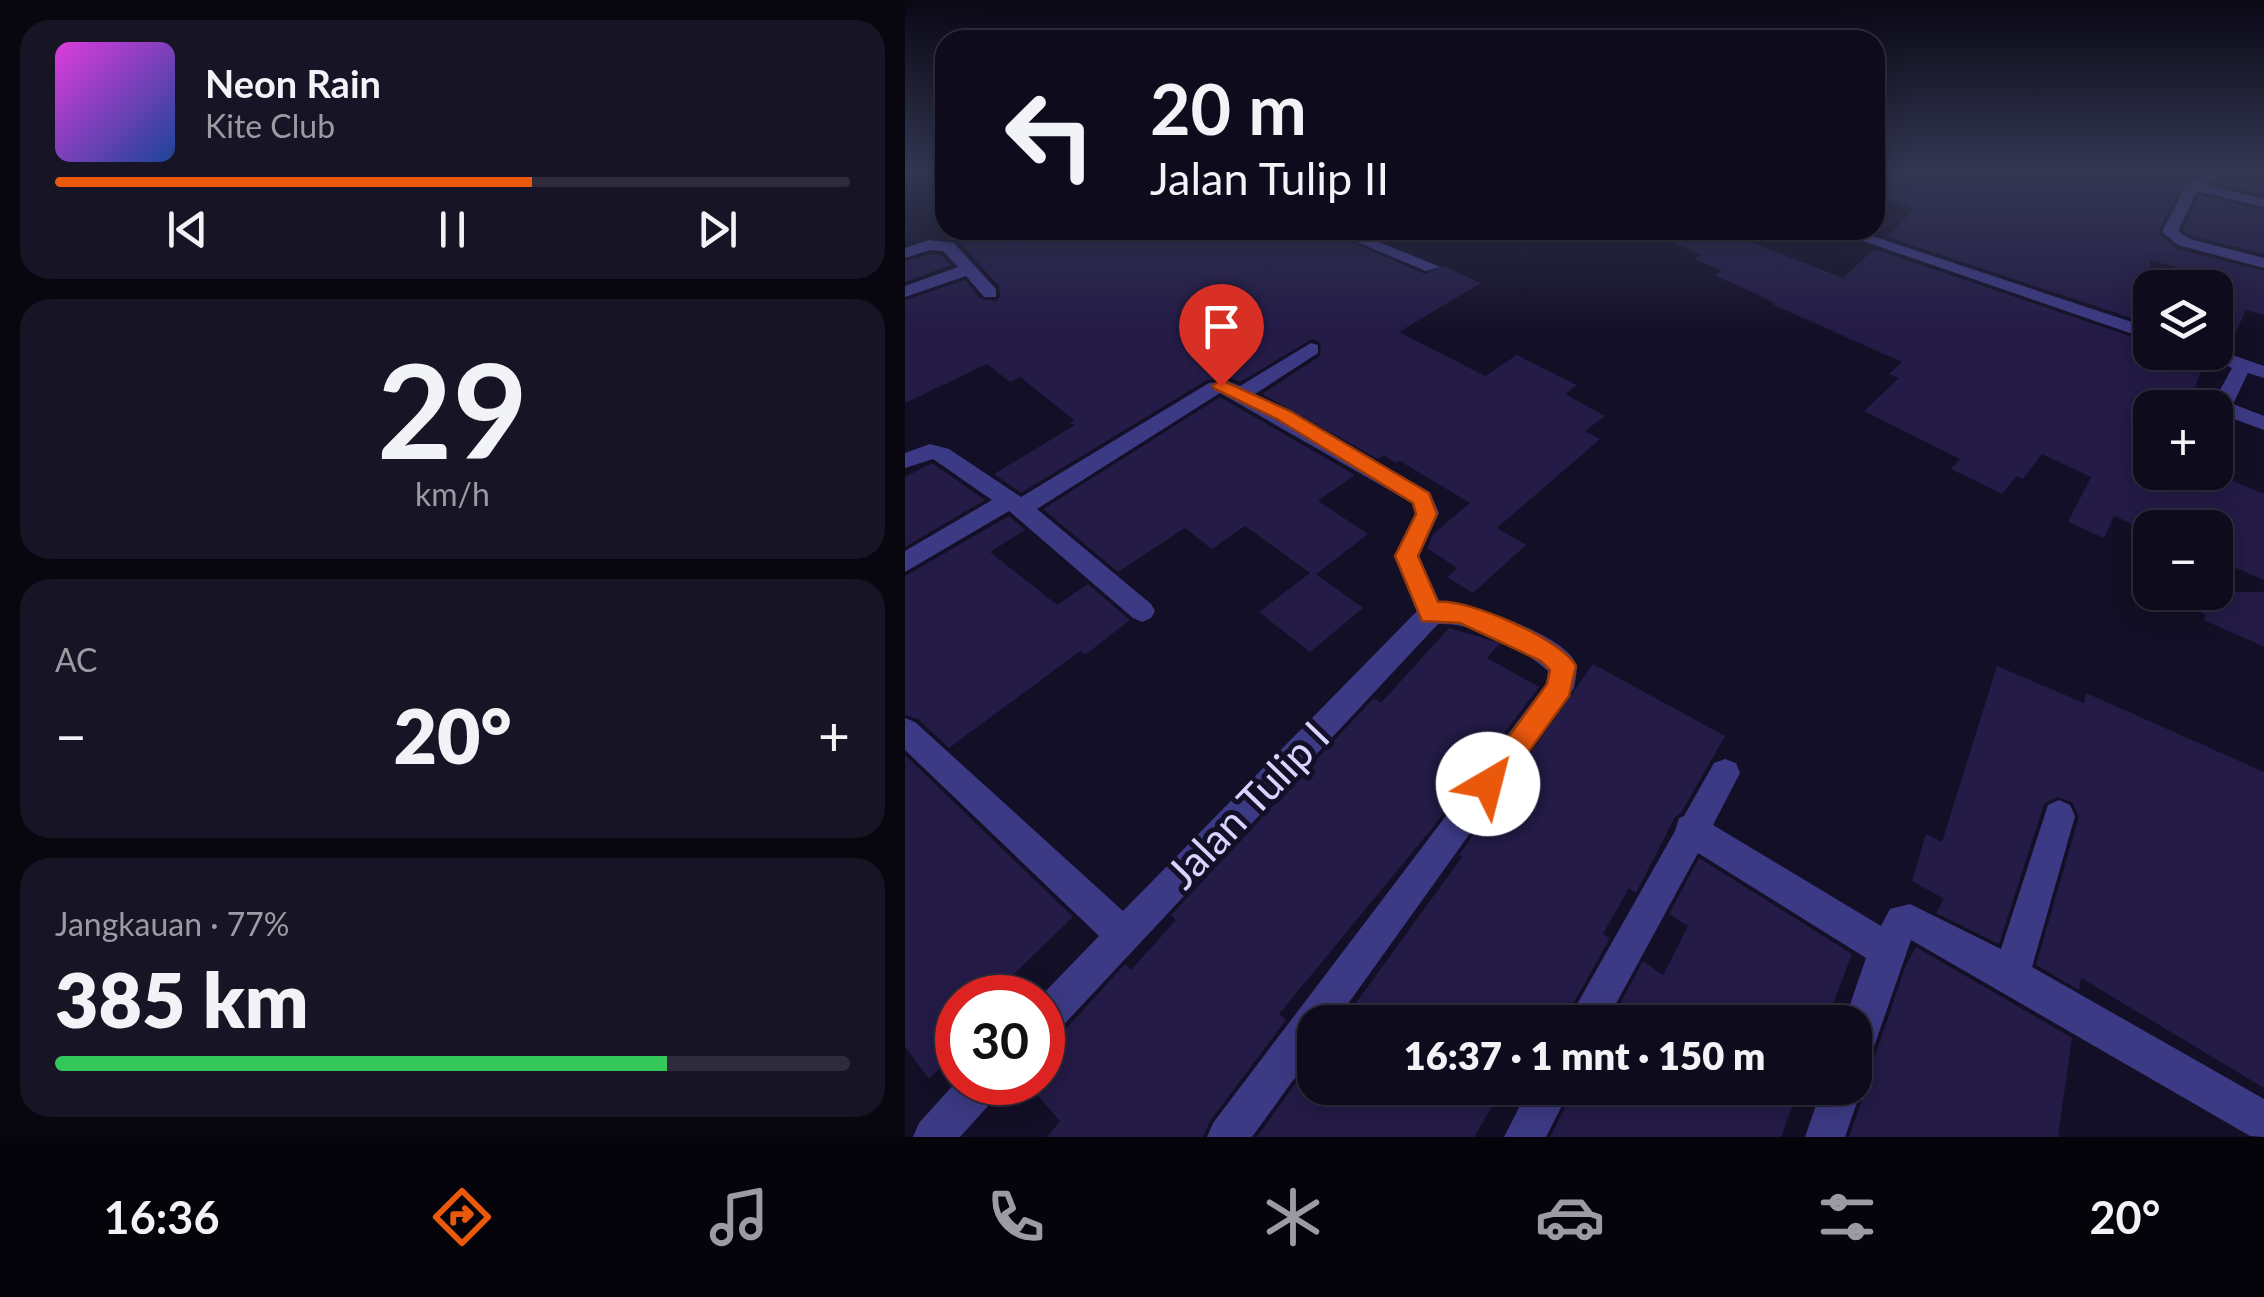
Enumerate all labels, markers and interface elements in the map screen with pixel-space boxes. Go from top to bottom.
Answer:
text: Neon Rain [205,60,381,106]
text: 20 m [1150,66,1307,150]
icon: left [985,70,1115,200]
text: Kite Club [205,106,335,145]
text: Jalan Tulip II [1150,151,1389,205]
icon: previous [160,202,215,257]
icon: pause [425,202,480,257]
icon: next [690,202,745,257]
map controls [2133,270,2233,610]
button: layers [2133,270,2233,370]
pin [1179,284,1264,387]
icon: arrive [1194,299,1249,354]
text: 29 [377,331,528,487]
button: + [2133,390,2233,490]
text: km/h [415,474,490,513]
button: − [2133,510,2233,610]
text: AC [55,640,97,679]
text: 20° [393,690,512,780]
text: − [55,702,87,768]
text: + [818,702,850,768]
street label: Jalan Tulip I [1156,711,1339,898]
position arrow [1436,732,1540,836]
text: Jangkauan · 77% [55,904,290,943]
text: 385 km [55,954,309,1044]
speed limit sign: 30 [935,975,1065,1105]
text: 16:37 · 1 mnt · 150 m [1404,1032,1765,1078]
icon: directions [427,1182,497,1252]
icon: music [704,1182,774,1252]
icon: phone [981,1182,1051,1252]
icon: climate [1258,1182,1328,1252]
icon: car [1535,1182,1605,1252]
icon: filters [1812,1182,1882,1252]
text: 16:36 [104,1190,220,1244]
text: 20° [2089,1190,2160,1244]

